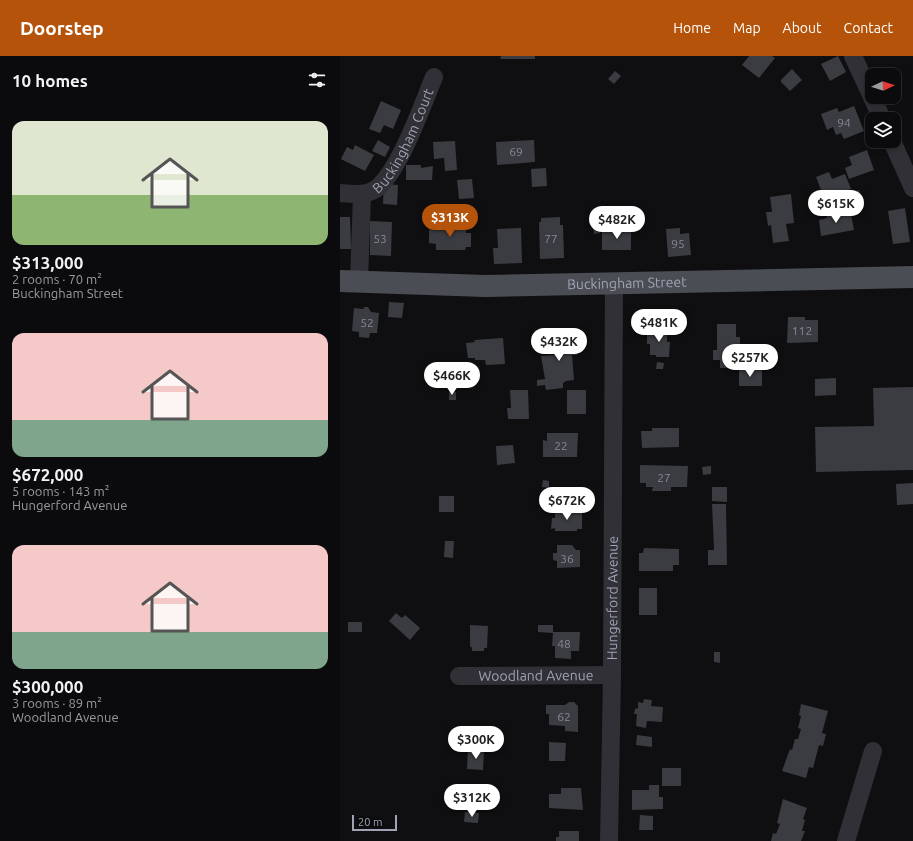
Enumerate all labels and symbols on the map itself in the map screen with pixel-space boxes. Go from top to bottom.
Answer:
north arrow [865,68,901,104]
street label: Buckingham Court [369,86,437,196]
house number: 94 [837,116,851,129]
house number: 69 [509,145,523,158]
pin: $615K [808,190,864,224]
pin: $313K [422,204,478,238]
pin: $482K [589,206,645,240]
house number: 53 [373,232,387,245]
house number: 77 [544,232,558,245]
house number: 95 [671,237,685,250]
street label: Buckingham Street [567,274,687,292]
pin: $481K [631,309,687,343]
house number: 52 [360,316,374,329]
house number: 112 [792,324,812,337]
pin: $432K [531,328,587,362]
pin: $257K [722,344,778,378]
pin: $466K [424,362,480,396]
house number: 22 [554,439,568,452]
house number: 27 [657,471,671,484]
pin: $672K [539,487,595,521]
street label: Hungerford Avenue [604,536,621,660]
house number: 36 [560,552,574,565]
house number: 48 [557,637,571,650]
street label: Woodland Avenue [479,667,593,684]
house number: 62 [557,710,571,723]
pin: $300K [448,726,504,760]
pin: $312K [444,784,500,818]
scale bar [352,813,397,832]

